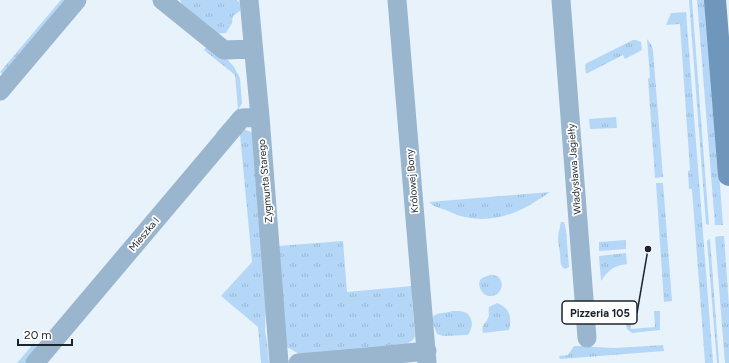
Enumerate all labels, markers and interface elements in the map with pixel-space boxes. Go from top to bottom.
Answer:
street label: Władysława Jagiełły [564,122,584,215]
street label: Zygmunta Starego [255,138,275,223]
street label: Królowej Bony [403,148,421,214]
street label: Mieszka I [126,214,162,254]
callout: Pizzeria 105 [562,301,637,324]
text: Pizzeria 105 [570,307,630,320]
scale bar [18,321,72,347]
text: 20 m [24,328,52,342]

